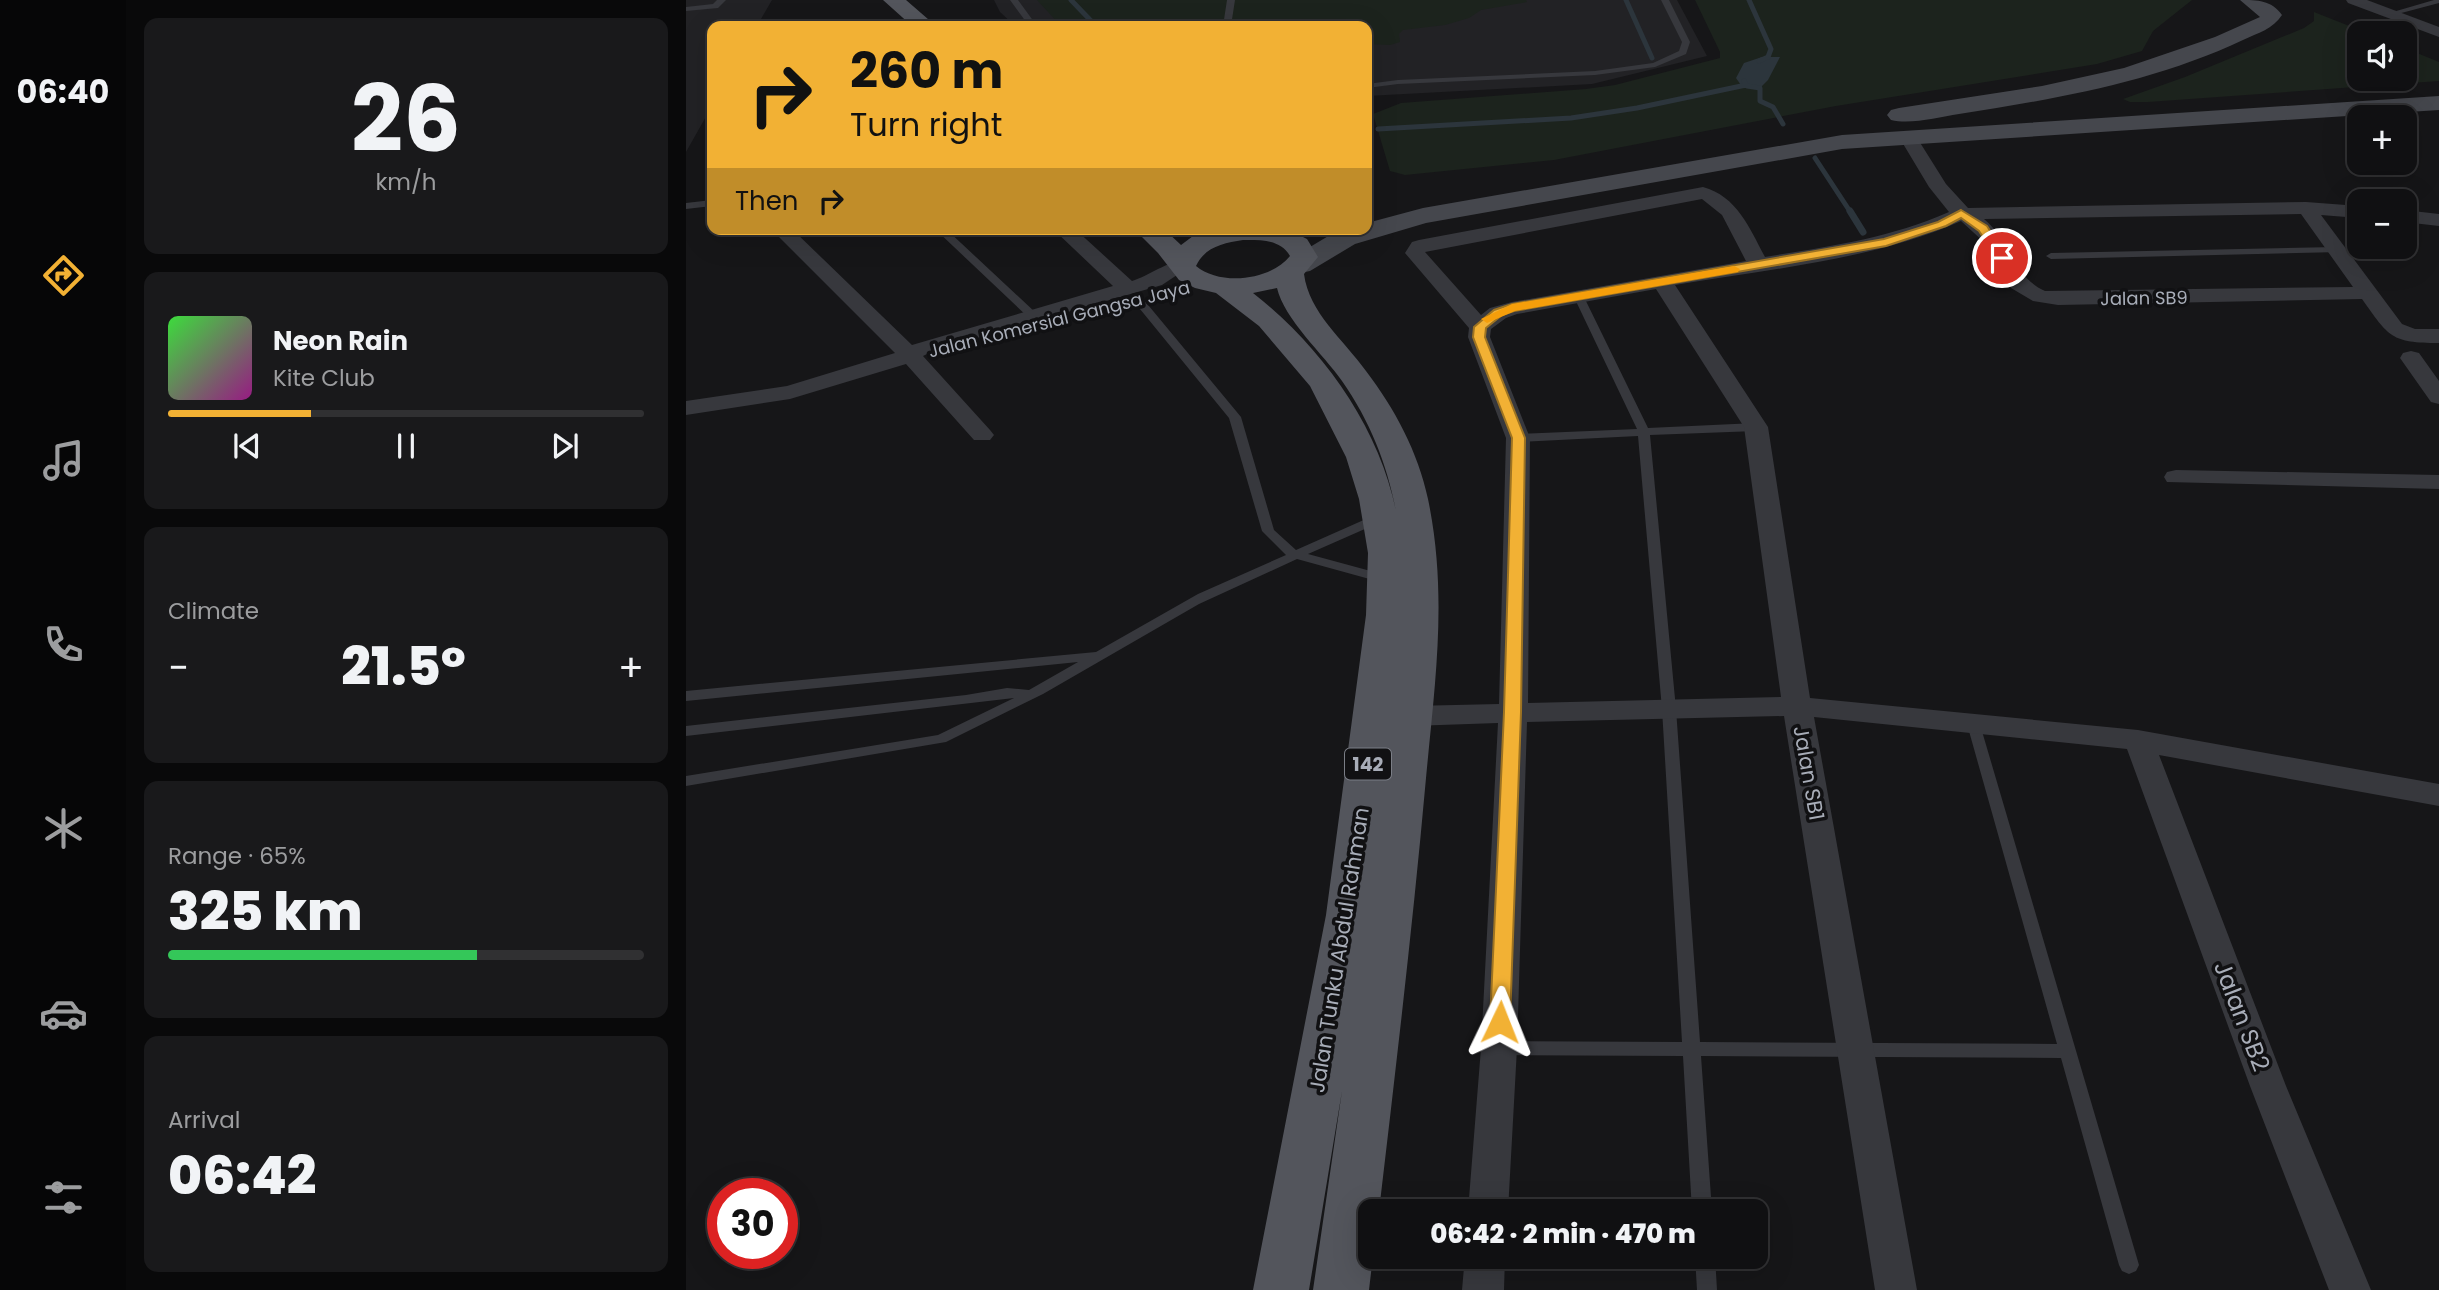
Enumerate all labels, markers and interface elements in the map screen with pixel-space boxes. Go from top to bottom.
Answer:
map controls [2347,21,2417,259]
button: sound [2347,21,2417,91]
text: 260 m [850,37,1003,105]
icon: right [735,49,826,140]
text: 26 [351,55,461,183]
text: 06:40 [17,69,109,114]
text: Turn right [850,102,1002,147]
button: + [2347,105,2417,175]
text: km/h [375,166,437,198]
icon: right [812,182,850,220]
text: Then [735,183,798,219]
button: − [2347,189,2417,259]
pin [1972,228,2032,288]
icon: arrive [1983,239,2021,277]
icon: directions [39,251,88,300]
street label: Jalan Komersial Gangsa Jaya [926,274,1192,364]
street label: Jalan SB9 [2100,285,2188,311]
text: Neon Rain [273,323,408,359]
text: Kite Club [273,362,375,394]
icon: previous [228,427,266,465]
icon: pause [387,427,425,465]
icon: next [546,427,584,465]
icon: music [39,436,88,485]
text: Climate [168,595,259,627]
icon: phone [39,620,88,669]
text: 21.5° [341,630,466,703]
text: − [168,641,189,694]
text: + [618,641,644,694]
street label: Jalan SB1 [1786,723,1832,823]
road number: 142 [1345,748,1391,779]
icon: climate [39,804,88,853]
street label: Jalan Tunku Abdul Rahman [1302,805,1376,1095]
text: Range · 65% [168,840,306,872]
text: 325 km [168,875,362,948]
street label: Jalan SB2 [2206,956,2278,1076]
position arrow [1463,985,1537,1059]
icon: car [39,989,88,1038]
text: Arrival [168,1104,240,1136]
text: 06:42 [168,1139,316,1212]
icon: filters [39,1173,88,1222]
speed limit sign: 30 [707,1178,798,1269]
text: 06:42 · 2 min · 470 m [1430,1216,1696,1252]

